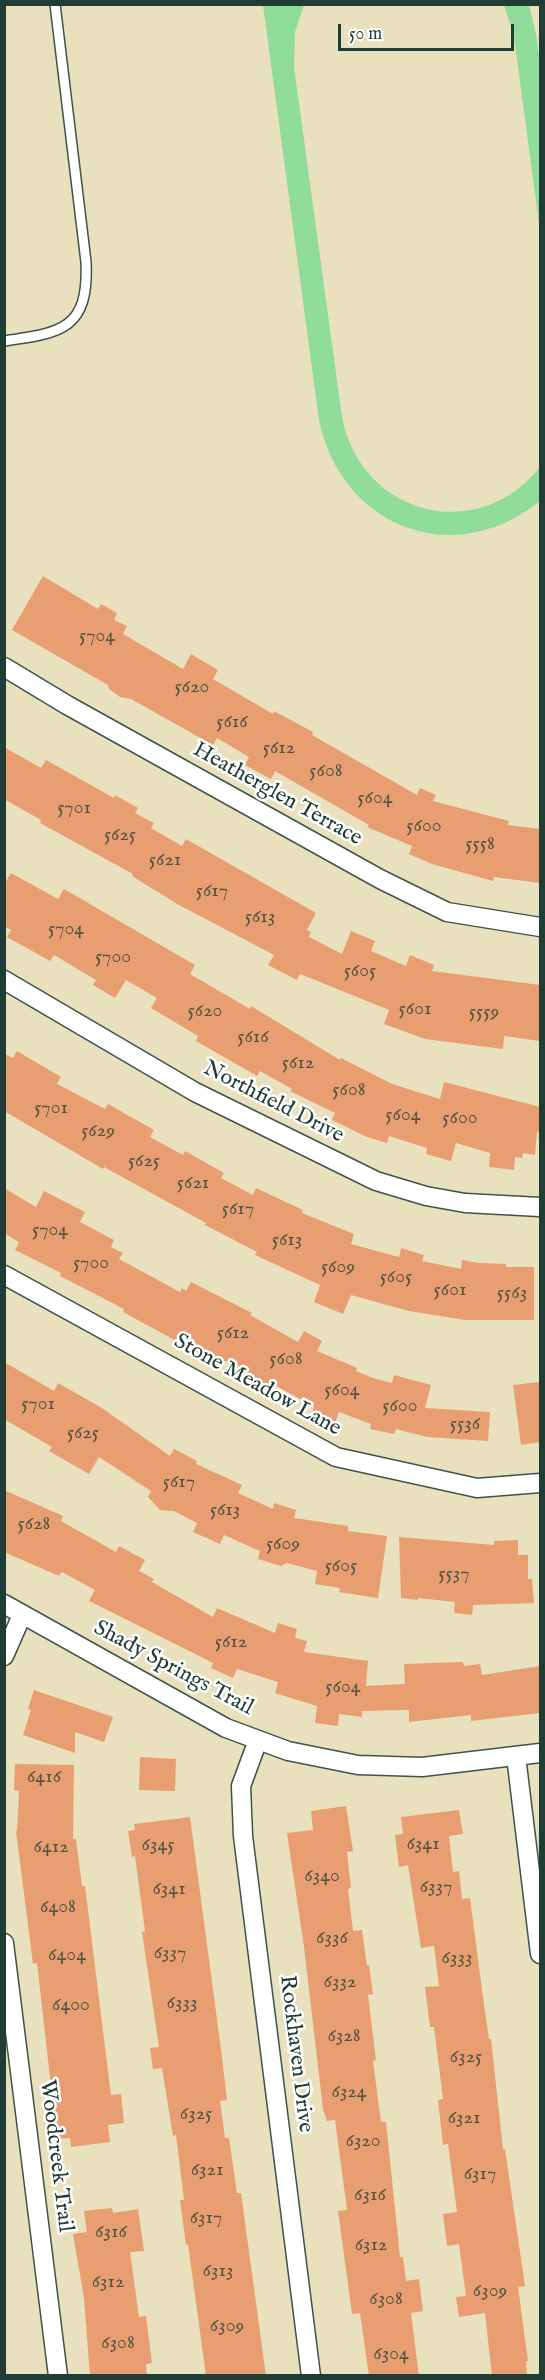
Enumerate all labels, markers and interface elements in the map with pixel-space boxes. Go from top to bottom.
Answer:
scale bar [341,12,516,50]
text: 50 m [349,23,382,46]
house number: 5704 [79,625,115,649]
house number: 5620 [175,676,209,700]
house number: 5616 [216,711,248,735]
house number: 5612 [263,737,295,761]
street label: Heatherglen Terrace [188,738,366,852]
house number: 5608 [309,760,343,784]
house number: 5604 [357,787,393,811]
house number: 5701 [57,797,91,821]
house number: 5600 [406,815,442,839]
house number: 5625 [104,824,136,848]
house number: 5558 [465,833,495,857]
house number: 5621 [149,849,181,873]
house number: 5617 [196,880,228,904]
house number: 5613 [245,906,275,930]
house number: 5704 [48,918,84,942]
house number: 5700 [95,946,131,970]
house number: 5605 [344,960,376,984]
house number: 5601 [399,998,431,1022]
house number: 5620 [188,1000,222,1024]
house number: 5559 [469,1001,499,1025]
house number: 5616 [237,1026,269,1050]
house number: 5612 [282,1052,314,1076]
street label: Northfield Drive [198,1056,348,1150]
house number: 5608 [332,1079,366,1103]
house number: 5701 [34,1097,68,1121]
house number: 5604 [385,1104,421,1128]
house number: 5600 [442,1107,478,1131]
house number: 5629 [81,1120,115,1144]
house number: 5625 [128,1150,160,1174]
house number: 5621 [177,1172,209,1196]
house number: 5617 [222,1198,254,1222]
house number: 5704 [32,1219,68,1243]
house number: 5613 [272,1229,302,1253]
house number: 5700 [73,1252,109,1276]
house number: 5609 [321,1256,355,1280]
house number: 5605 [380,1266,412,1290]
house number: 5601 [434,1279,466,1303]
house number: 5563 [497,1282,527,1306]
house number: 5612 [217,1322,249,1346]
street label: Stone Meadow Lane [169,1329,345,1443]
house number: 5608 [269,1348,303,1372]
house number: 5604 [324,1379,360,1403]
house number: 5701 [21,1393,55,1417]
house number: 5600 [382,1395,418,1419]
house number: 5536 [450,1413,480,1437]
house number: 5625 [67,1422,99,1446]
house number: 5617 [163,1471,195,1495]
house number: 5613 [210,1499,240,1523]
house number: 5628 [18,1513,50,1537]
house number: 5609 [266,1533,300,1557]
house number: 5605 [325,1555,357,1579]
house number: 5537 [438,1563,470,1587]
street label: Shady Springs Trail [89,1616,257,1722]
house number: 5612 [215,1631,247,1655]
house number: 5604 [325,1676,361,1700]
house number: 6416 [27,1766,61,1790]
house number: 6341 [406,1833,440,1857]
house number: 6345 [142,1834,174,1858]
house number: 6412 [33,1836,69,1860]
house number: 6340 [304,1865,340,1889]
house number: 6337 [420,1876,452,1900]
house number: 6341 [152,1878,186,1902]
house number: 6408 [40,1896,76,1920]
house number: 6336 [316,1927,348,1951]
house number: 6337 [154,1942,186,1966]
house number: 6404 [48,1944,86,1968]
house number: 6333 [442,1947,472,1971]
house number: 6332 [324,1971,356,1995]
street label: Rockhaven Drive [272,1974,318,2134]
house number: 6333 [167,1992,197,2016]
house number: 6400 [52,1994,90,2018]
house number: 6328 [327,2025,361,2049]
house number: 6325 [450,2046,482,2070]
street label: Woodcreek Trail [33,2078,77,2234]
house number: 6324 [331,2081,367,2105]
house number: 6325 [180,2103,212,2127]
house number: 6321 [448,2107,480,2131]
house number: 6320 [345,2130,381,2154]
house number: 6321 [191,2159,223,2183]
house number: 6317 [464,2163,496,2187]
house number: 6316 [354,2184,386,2208]
house number: 6317 [190,2207,222,2231]
house number: 6316 [95,2221,127,2245]
house number: 6312 [355,2234,387,2258]
house number: 6313 [203,2260,233,2284]
house number: 6312 [92,2271,124,2295]
house number: 6309 [473,2280,507,2304]
house number: 6308 [369,2288,403,2312]
house number: 6309 [210,2315,244,2339]
house number: 6308 [101,2332,135,2356]
house number: 6304 [373,2343,409,2367]

